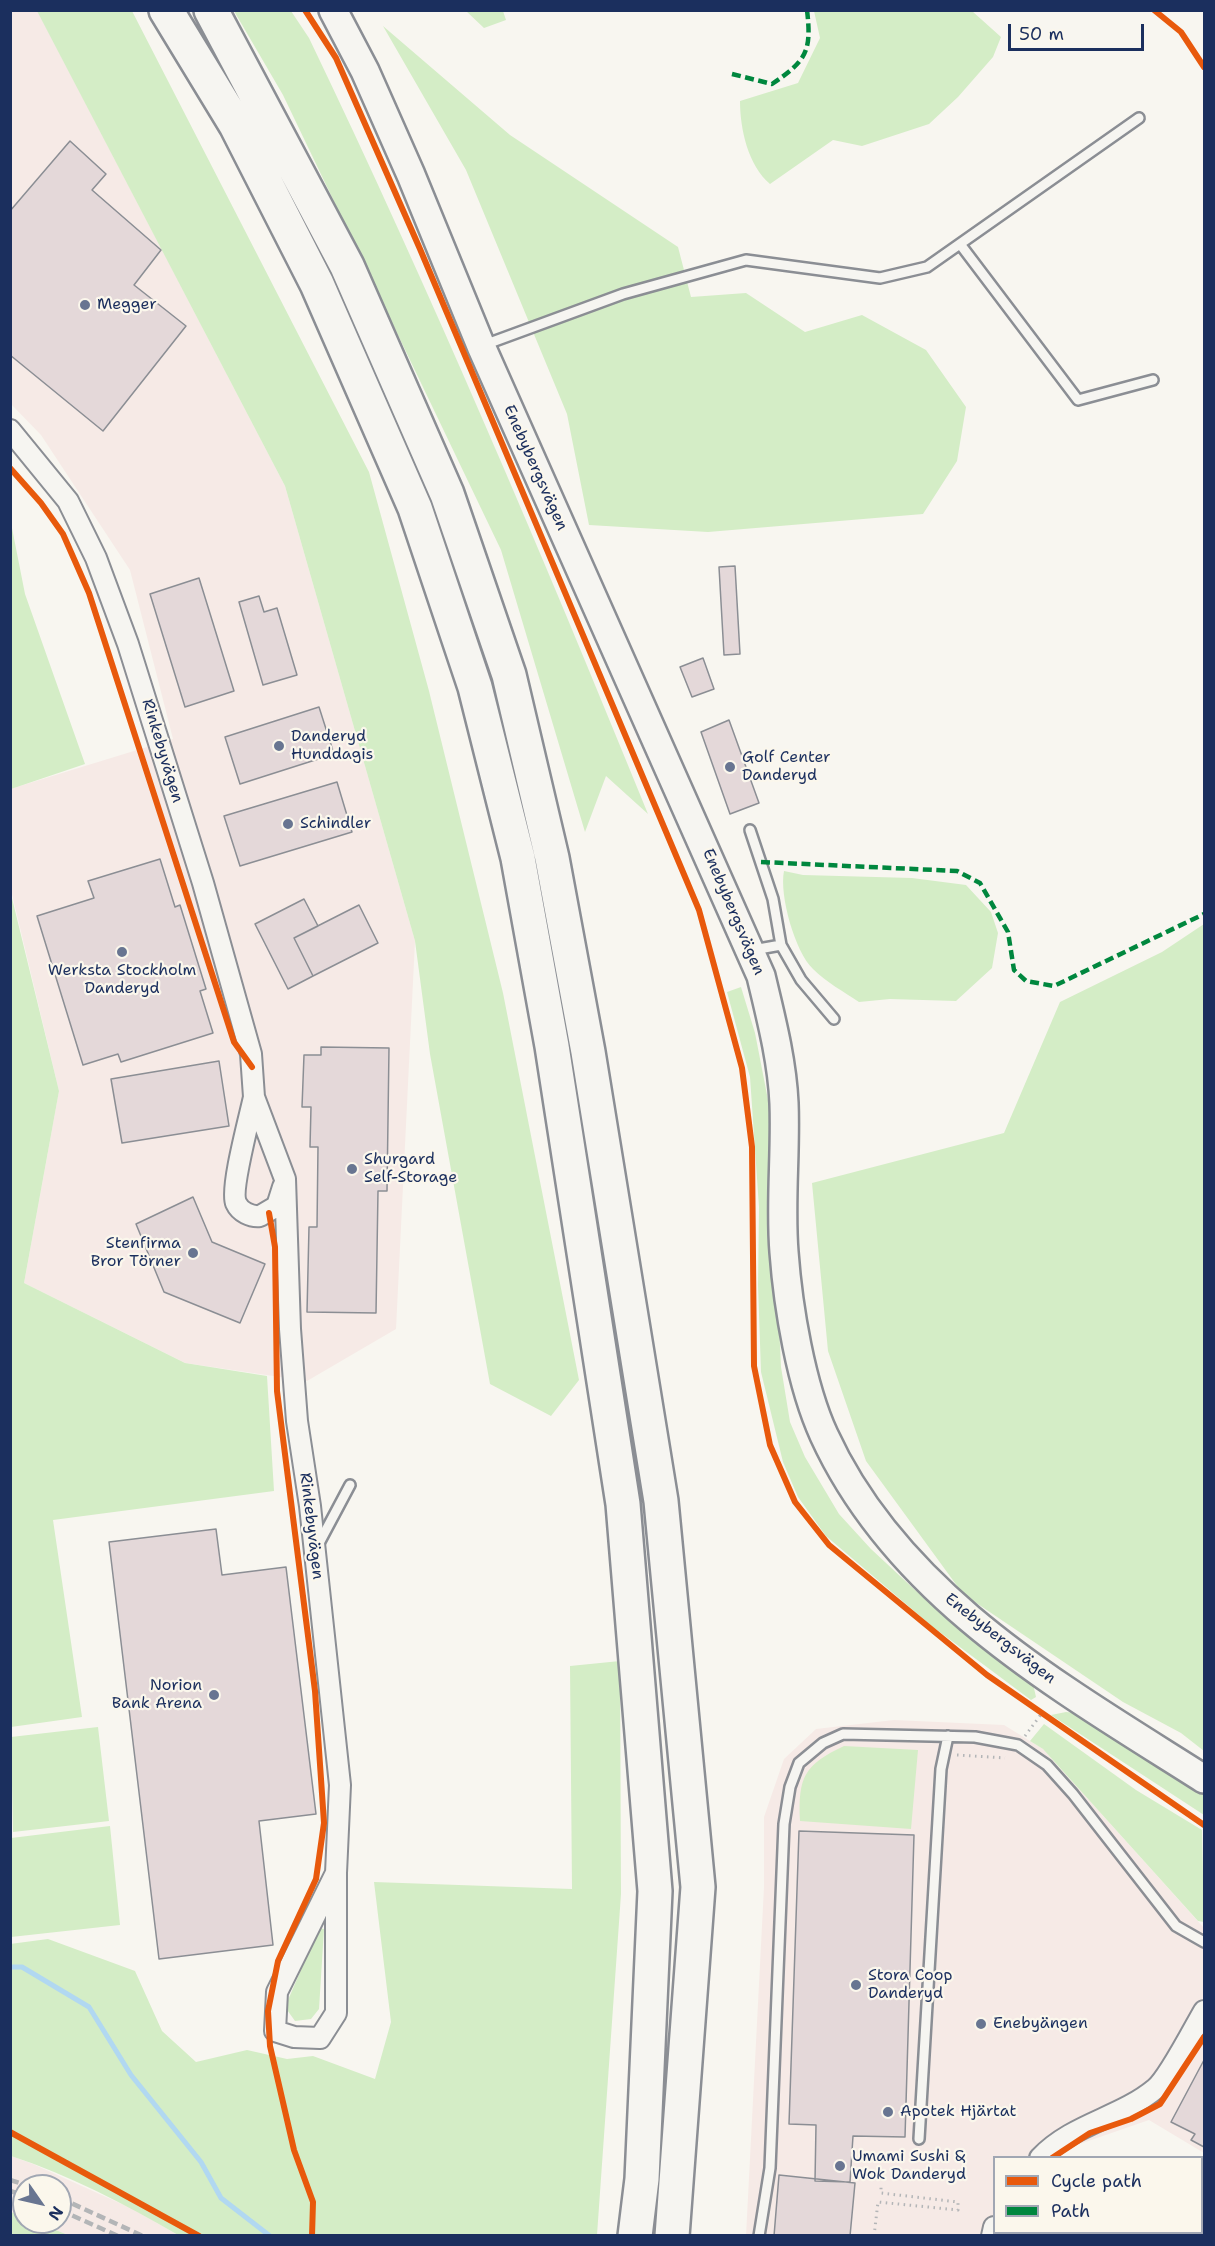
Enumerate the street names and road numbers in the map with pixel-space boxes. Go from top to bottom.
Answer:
street label: Enebybergsvägen [499,402,571,534]
street label: Rinkebyvägen [137,697,187,805]
street label: Enebybergsvägen [698,846,768,978]
street label: Rinkebyvägen [295,1471,327,1581]
street label: Enebybergsvägen [941,1590,1059,1688]

